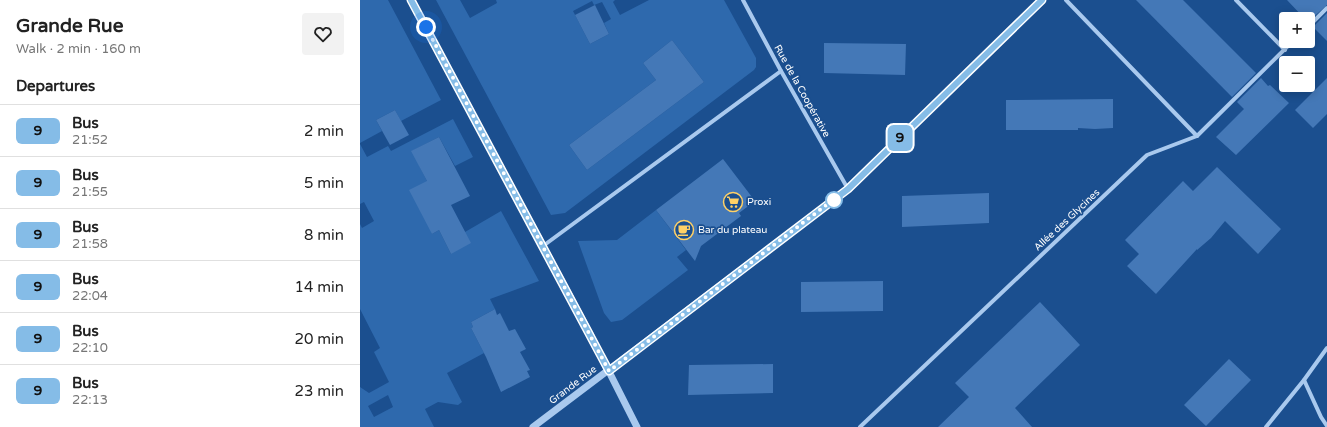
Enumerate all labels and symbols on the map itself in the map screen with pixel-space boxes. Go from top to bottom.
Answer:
your location [416,17,436,37]
street label: Rue de la Coopérative [771,43,833,140]
line badge: 9 [887,125,913,151]
street label: Allée des Glycines [1032,186,1102,254]
supermarket icon: Proxi [722,191,744,213]
unlabelled marker [825,191,843,209]
place label: Proxi [747,196,771,208]
cafe icon: Bar du plateau [673,219,695,241]
place label: Bar du plateau [698,224,767,236]
street label: Grande Rue [547,363,599,407]

